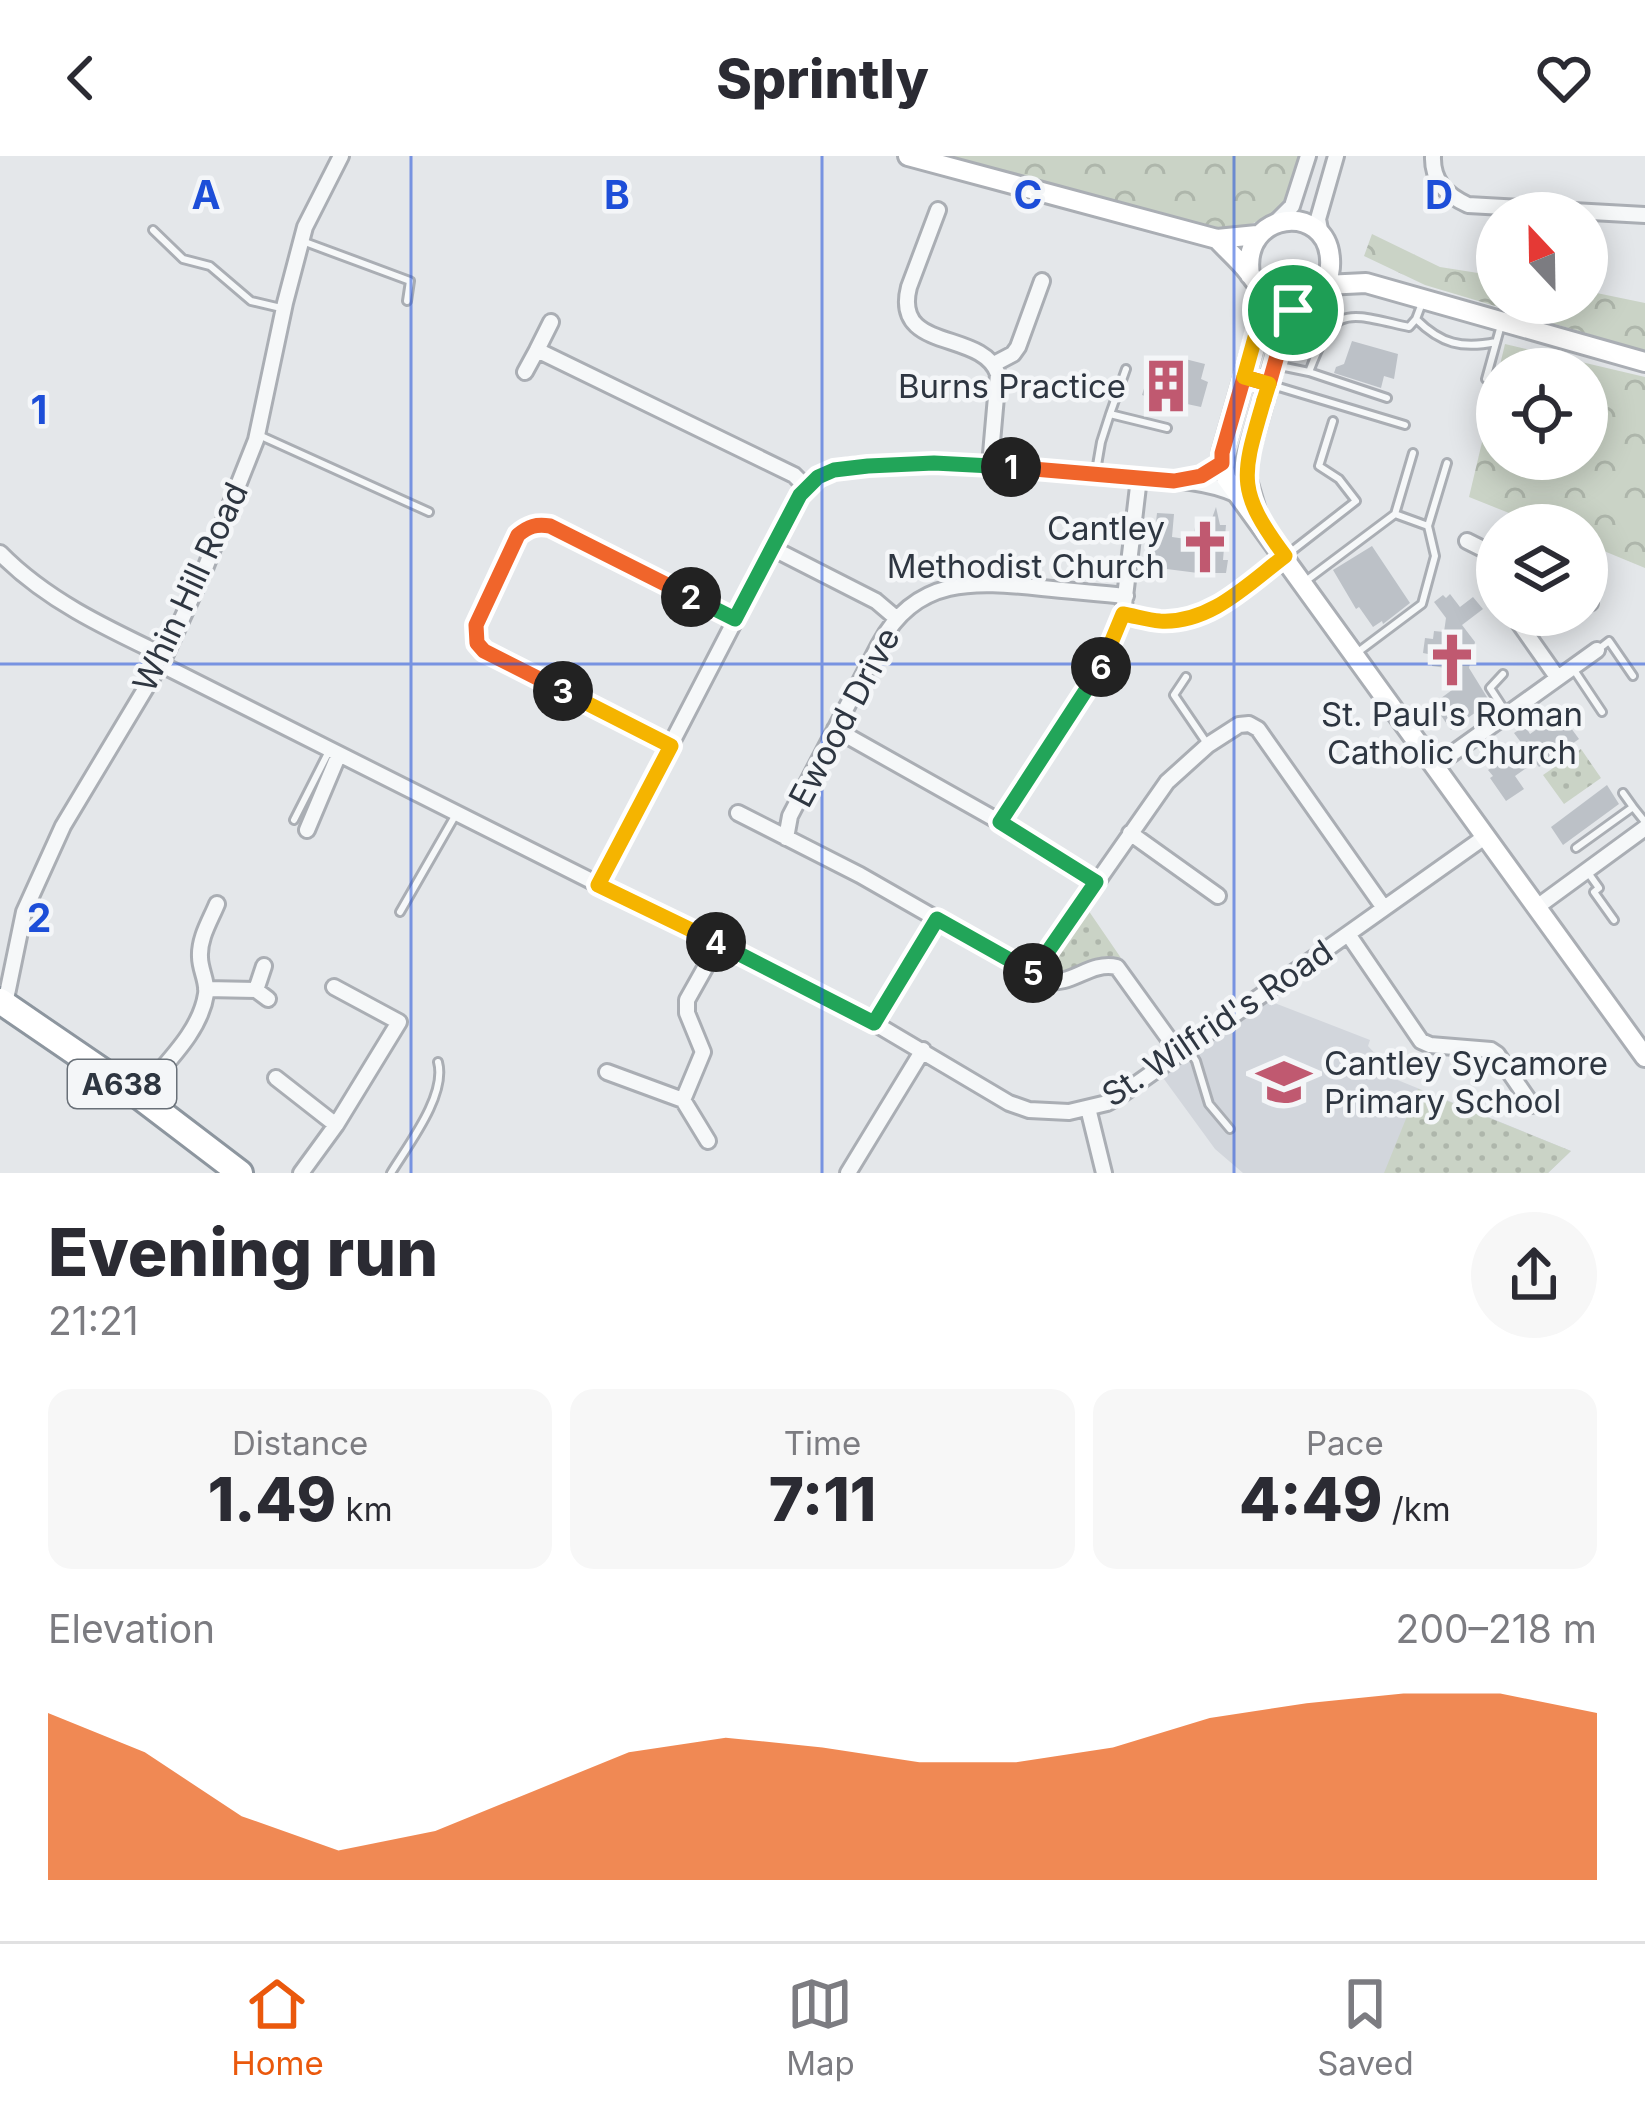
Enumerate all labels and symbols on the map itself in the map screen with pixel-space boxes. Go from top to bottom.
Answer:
text: A [191,171,221,218]
text: B [604,171,630,218]
text: C [1014,171,1042,218]
text: D [1425,171,1453,218]
north arrow [1476,192,1608,324]
pin [1242,259,1344,361]
building icon: Burns Practice [1137,357,1195,415]
place label: Burns Practice [898,366,1126,406]
text: 1 [31,386,47,433]
pin: 1 [981,437,1041,497]
street label: Whin Hill Road [124,476,256,698]
place label: Cantley Methodist Church [887,508,1165,586]
church icon: Cantley Methodist Church [1176,518,1234,576]
pin: 2 [661,567,721,627]
street label: Ewood Drive [780,621,908,813]
church icon: St. Paul's Roman Catholic Church [1423,631,1481,689]
pin: 6 [1071,637,1131,697]
pin: 3 [533,661,593,721]
place label: St. Paul's Roman Catholic Church [1321,694,1583,772]
text: 2 [27,894,51,941]
pin: 4 [686,912,746,972]
street label: St. Wilfrid's Road [1094,931,1340,1115]
pin: 5 [1003,943,1063,1003]
place label: Cantley Sycamore Primary School [1324,1043,1608,1121]
school or university icon: Cantley Sycamore Primary School [1255,1053,1313,1111]
road number: A638 [68,1060,176,1108]

